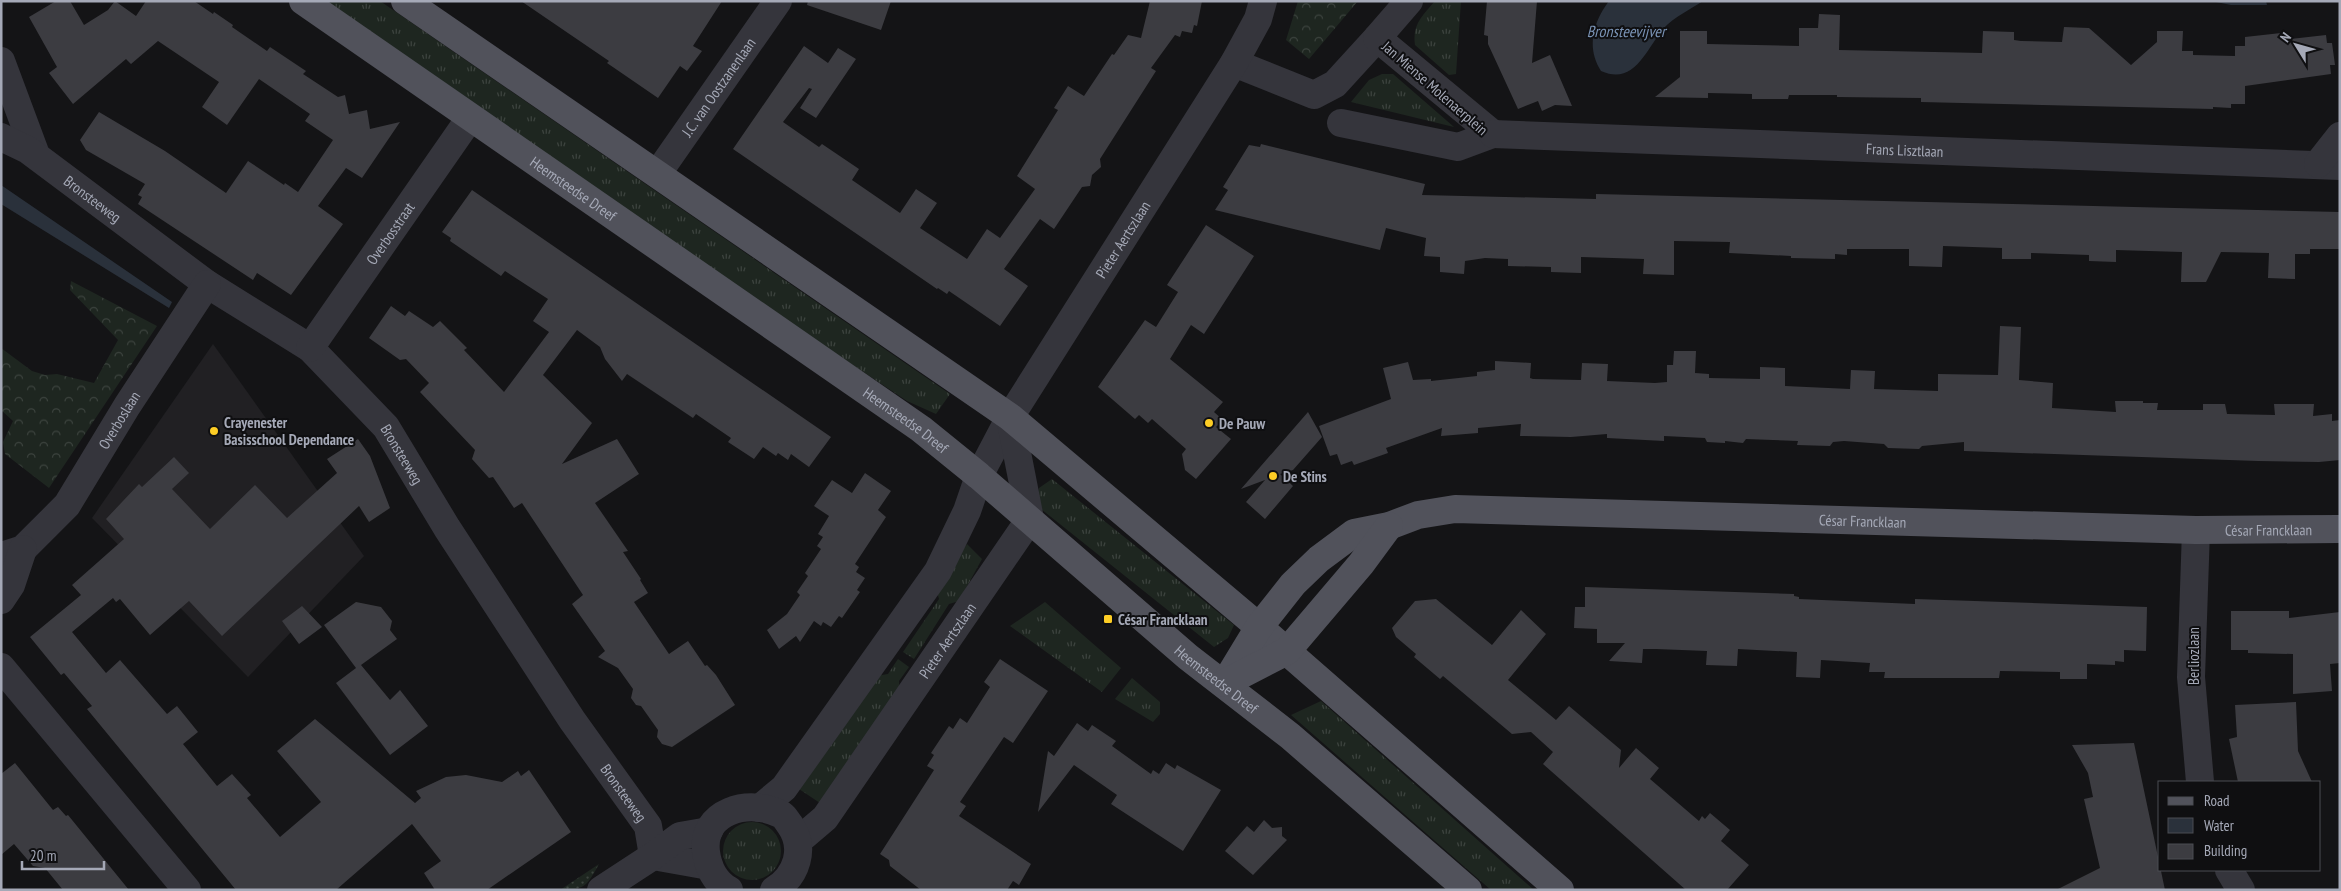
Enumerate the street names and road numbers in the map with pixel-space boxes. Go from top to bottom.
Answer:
street label: J.C. van Oostzanenlaan [676,34,759,141]
street label: Jan Miense Molenaerplein [1377,36,1492,139]
street label: Frans Lisztlaan [1866,139,1944,161]
street label: Heemsteedse Dreef [527,152,621,225]
street label: Bronsteeweg [60,171,125,226]
street label: Pieter Aertszlaan [1091,197,1154,281]
street label: Overbosstraat [362,198,418,268]
street label: Heemsteedse Dreef [860,382,953,458]
street label: Overboslaan [94,387,144,452]
street label: Bronsteeweg [377,420,428,488]
street label: César Francklaan [1819,510,1907,531]
street label: César Francklaan [2225,520,2312,539]
street label: Pieter Aertszlaan [914,599,980,682]
street label: Berliozlaan [2184,627,2203,685]
street label: Heemsteedse Dreef [1171,641,1263,718]
street label: Bronsteeweg [597,760,651,825]

